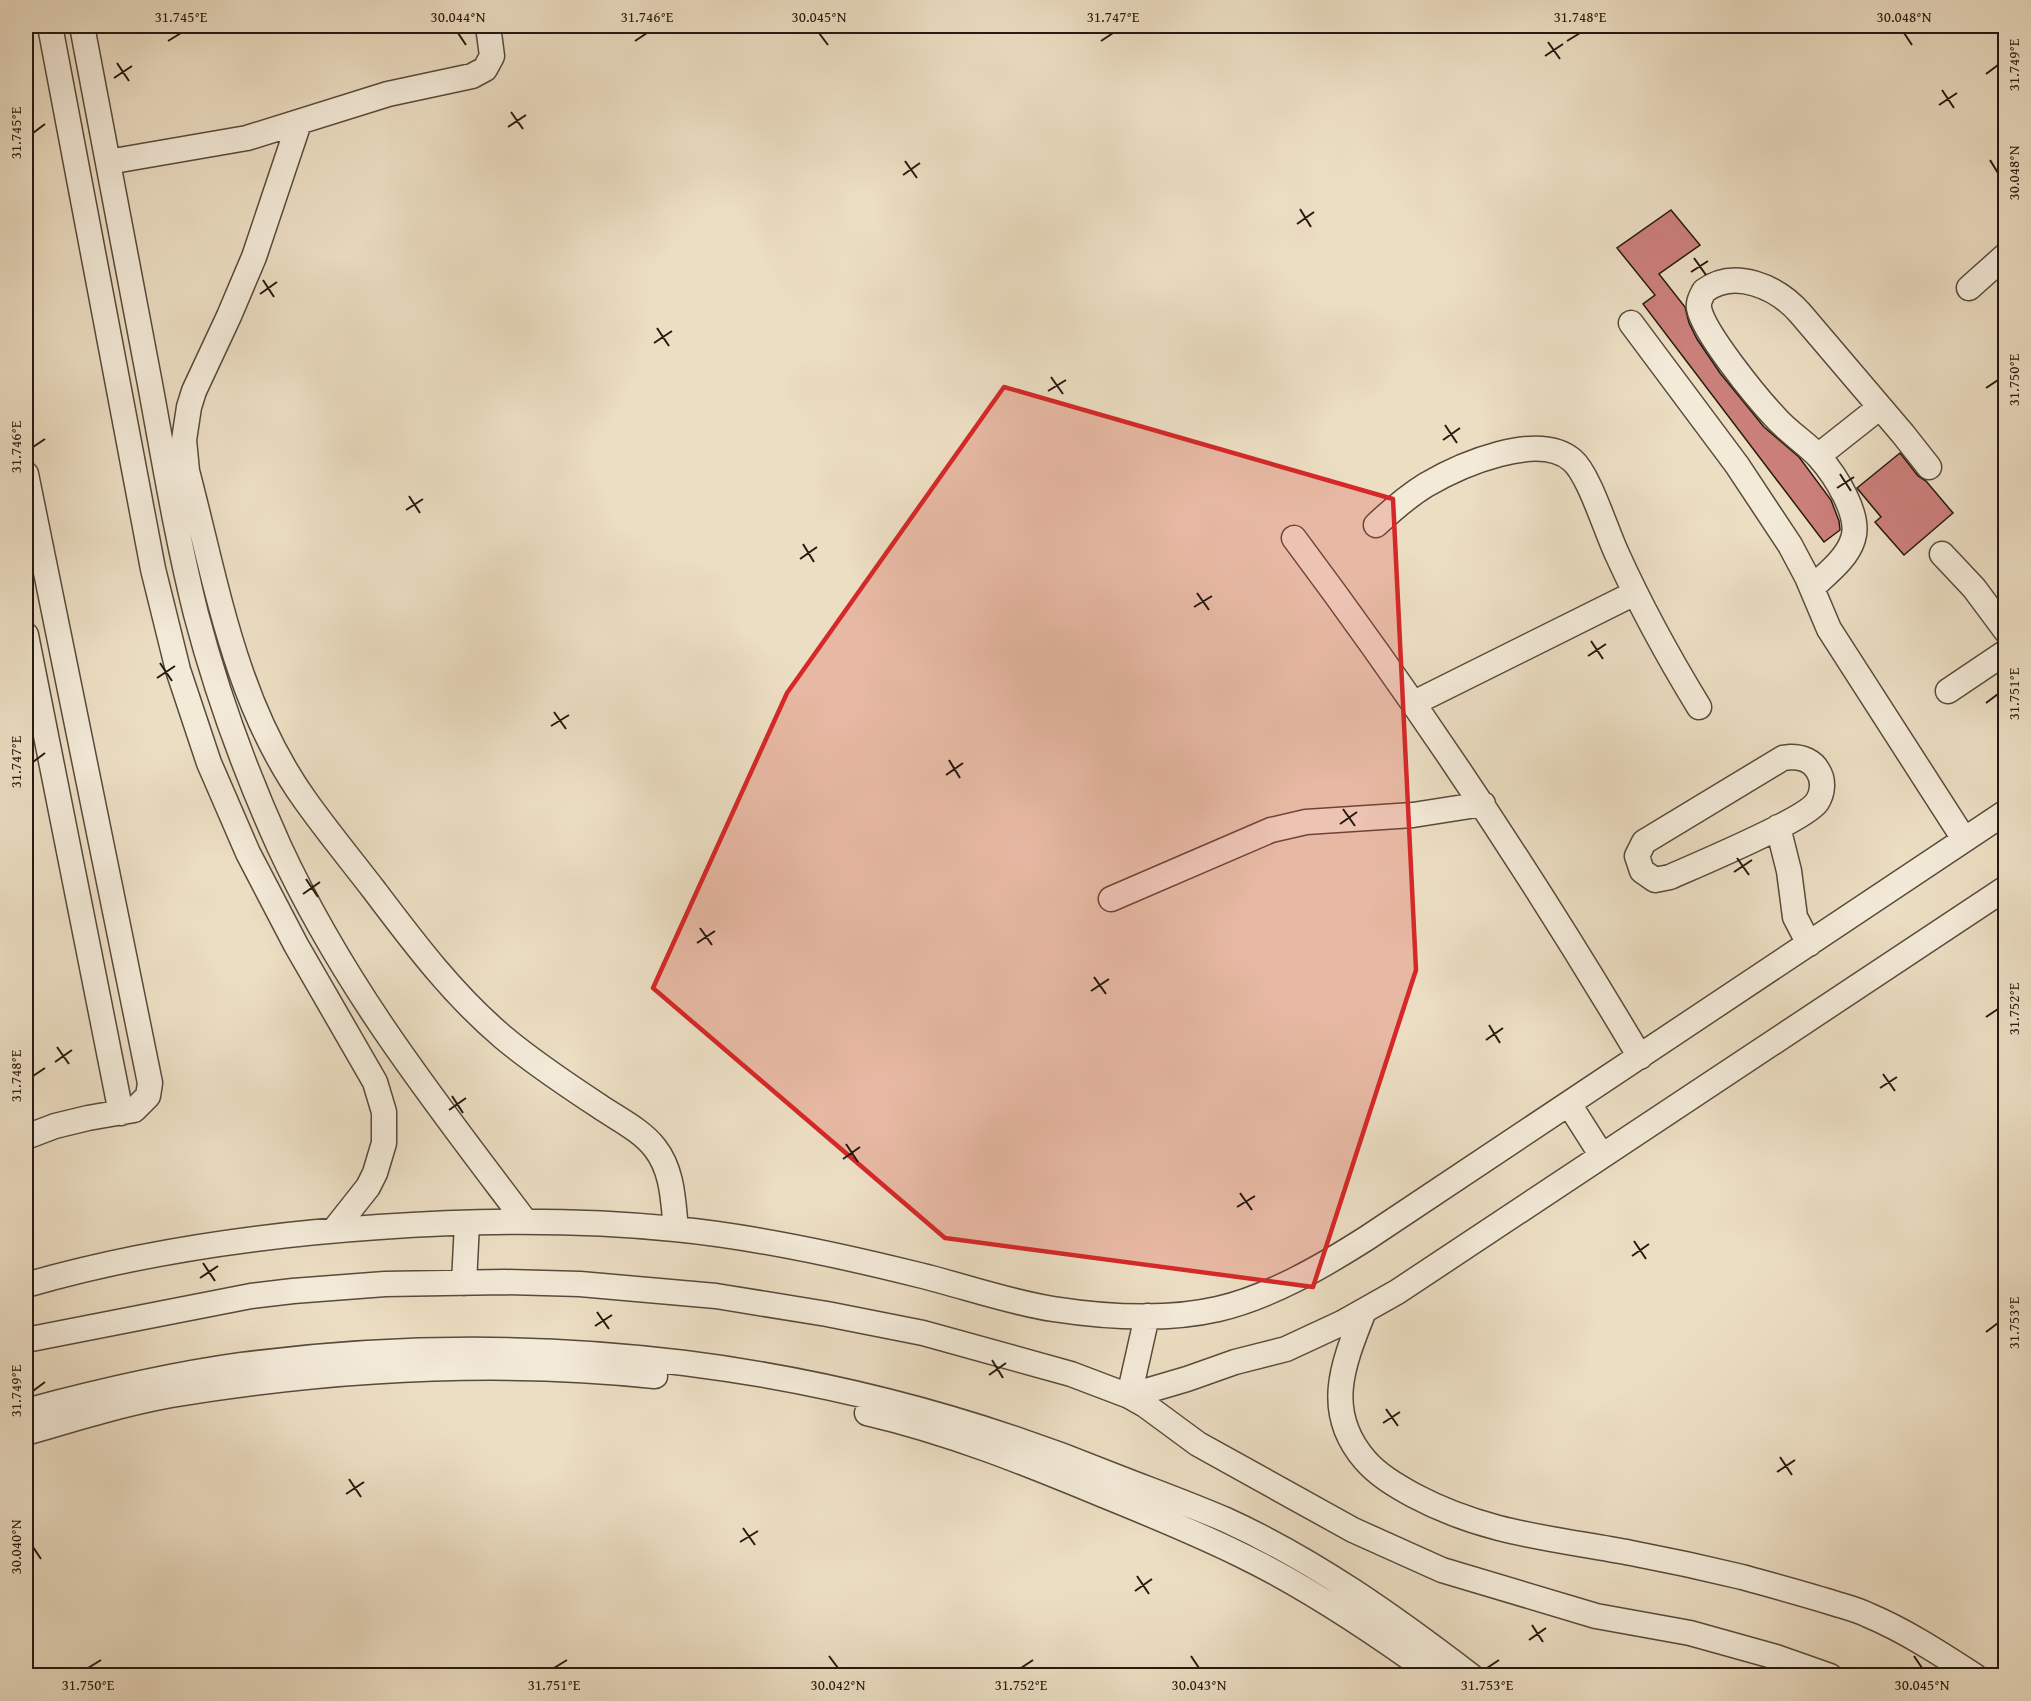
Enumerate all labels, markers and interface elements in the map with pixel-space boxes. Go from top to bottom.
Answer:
text: 31.745°E [155,6,208,27]
text: 30.044°N [431,6,486,27]
text: 31.746°E [621,6,674,27]
text: 30.045°N [792,6,847,27]
text: 31.747°E [1087,6,1140,27]
text: 31.748°E [1554,6,1607,27]
text: 30.048°N [1877,6,1932,27]
text: 31.749°E [2003,38,2024,91]
text: 31.745°E [5,106,26,159]
text: 30.048°N [2003,145,2024,200]
text: 31.750°E [2003,353,2024,406]
text: 31.746°E [5,420,26,473]
text: 31.751°E [2003,667,2024,720]
text: 31.747°E [5,735,26,788]
text: 31.752°E [2003,982,2024,1035]
text: 31.748°E [5,1049,26,1102]
text: 31.753°E [2003,1296,2024,1349]
text: 31.749°E [5,1364,26,1417]
text: 30.040°N [5,1519,26,1574]
text: 31.750°E [62,1674,115,1695]
text: 31.751°E [528,1674,581,1695]
text: 30.042°N [811,1674,866,1695]
text: 31.752°E [995,1674,1048,1695]
text: 30.043°N [1172,1674,1227,1695]
text: 31.753°E [1461,1674,1514,1695]
text: 30.045°N [1895,1674,1950,1695]

